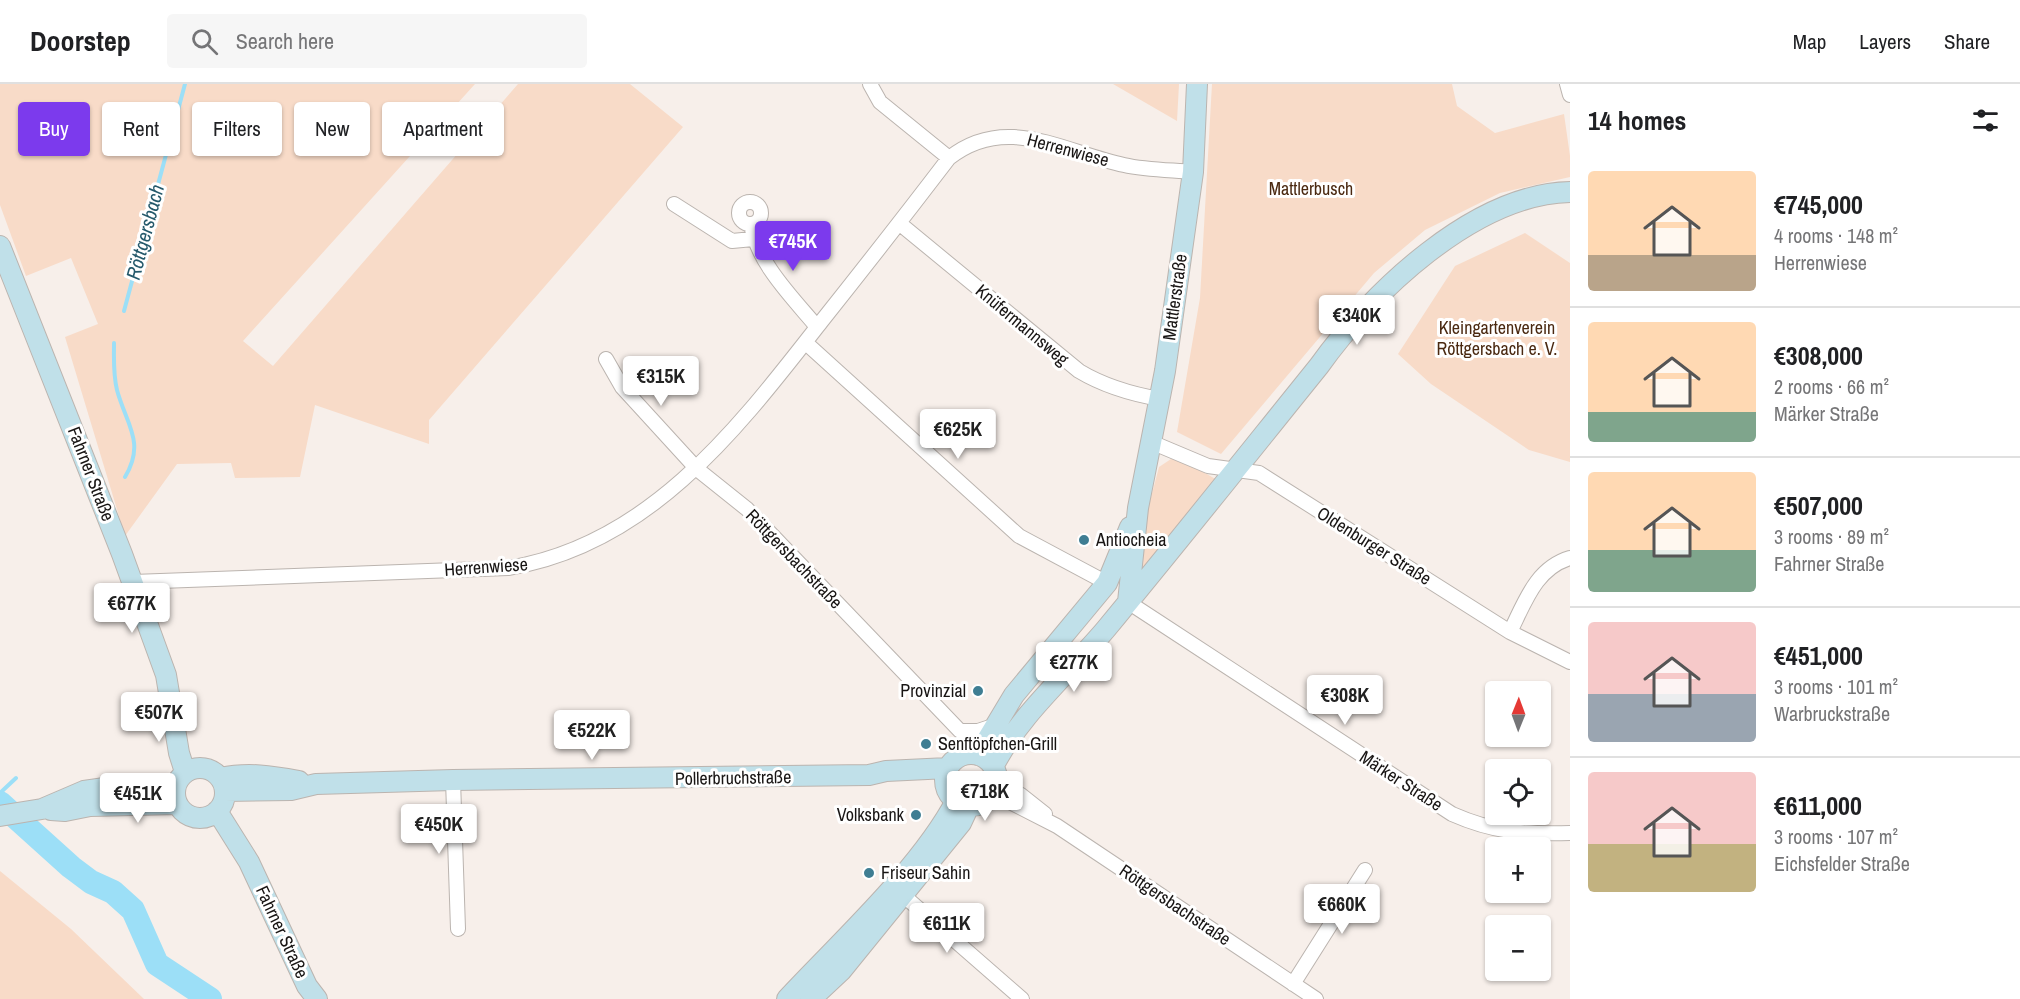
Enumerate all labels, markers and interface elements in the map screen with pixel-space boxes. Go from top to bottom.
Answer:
search box [167,14,587,68]
text: Doorstep [30,22,131,60]
icon: search [188,25,221,58]
text: Search here [236,26,334,56]
text: Map [1793,27,1826,56]
text: Layers [1859,27,1911,56]
text: Share [1944,27,1990,56]
chip: Buy [18,102,90,156]
chip: Rent [102,102,180,156]
chip: Filters [192,102,282,156]
chip: New [294,102,370,156]
chip: Apartment [382,102,504,156]
text: 14 homes [1588,103,1686,138]
icon: filters [1969,104,2002,137]
street label: Herrenwiese [1024,127,1112,172]
park label: Mattlerbusch [1269,176,1353,201]
water label: Röttgersbach [119,181,170,282]
text: €745,000 [1774,187,1863,222]
icon: home [1636,195,1708,267]
pin: €745K [751,221,835,272]
text: 4 rooms · 148 m² [1774,222,1898,249]
text: €745K [769,227,817,254]
text: Herrenwiese [1774,249,1867,276]
street label: Mattlerstraße [1156,252,1193,342]
street label: Knüfermannsweg [970,278,1075,372]
pin: €340K [1315,295,1399,346]
text: €340K [1333,301,1381,328]
park label: Kleingartenverein Röttgersbach e. V. [1437,315,1557,361]
text: €308,000 [1774,338,1863,373]
icon: home [1636,346,1708,418]
pin: €315K [619,356,703,407]
text: €315K [637,362,685,389]
text: 2 rooms · 66 m² [1774,373,1889,400]
text: Märker Straße [1774,400,1879,427]
pin: €625K [916,409,1000,460]
text: €625K [934,415,982,442]
street label: Fahrner Straße [62,423,121,525]
text: €507,000 [1774,488,1863,523]
icon: home [1636,496,1708,568]
street label: Oldenburger Straße [1312,500,1436,591]
street label: Röttgersbachstraße [740,503,848,614]
text: 3 rooms · 89 m² [1774,523,1889,550]
place label: Antiocheia [1095,527,1167,552]
marker: Antiocheia [1077,533,1091,547]
text: Fahrner Straße [1774,550,1884,577]
street label: Herrenwiese [443,551,529,582]
pin: €677K [90,583,174,634]
text: €677K [108,589,156,616]
text: €451,000 [1774,638,1863,673]
pin: €277K [1032,642,1116,693]
icon: home [1636,646,1708,718]
text: €277K [1050,648,1098,675]
text: 3 rooms · 101 m² [1774,673,1898,700]
pin: €308K [1303,675,1387,726]
place label: Provinzial [900,678,966,703]
text: €308K [1321,681,1369,708]
north arrow [1485,681,1551,747]
map controls [1485,681,1551,981]
marker: Provinzial [971,684,985,698]
pin: €507K [117,692,201,743]
text: €507K [135,698,183,725]
text: Warbruckstraße [1774,700,1890,727]
pin: €522K [550,710,634,761]
text: €522K [568,716,616,743]
place label: Senftöpfchen-Grill [938,731,1057,756]
marker: Senftöpfchen-Grill [919,737,933,751]
street label: Märker Straße [1355,744,1448,817]
button: locate [1485,759,1551,825]
street label: Pollerbruchstraße [675,764,791,791]
pin: €718K [943,771,1027,822]
pin: €451K [96,773,180,824]
text: €718K [961,777,1009,804]
text: €451K [114,779,162,806]
text: €611,000 [1774,788,1862,823]
icon: home [1636,796,1708,868]
place label: Volksbank [837,802,905,827]
pin: €450K [397,804,481,855]
marker: Volksbank [909,808,923,822]
text: €450K [415,810,463,837]
text: 3 rooms · 107 m² [1774,823,1898,850]
button: + [1485,837,1551,903]
text: Eichsfelder Straße [1774,850,1910,877]
street label: Röttgersbachstraße [1115,858,1236,951]
place label: Friseur Sahin [881,860,970,885]
marker: Friseur Sahin [862,866,876,880]
street label: Fahrner Straße [250,881,315,982]
pin: €660K [1300,884,1384,935]
text: €660K [1318,890,1366,917]
pin: €611K [905,903,989,954]
text: €611K [923,909,971,936]
button: − [1485,915,1551,981]

